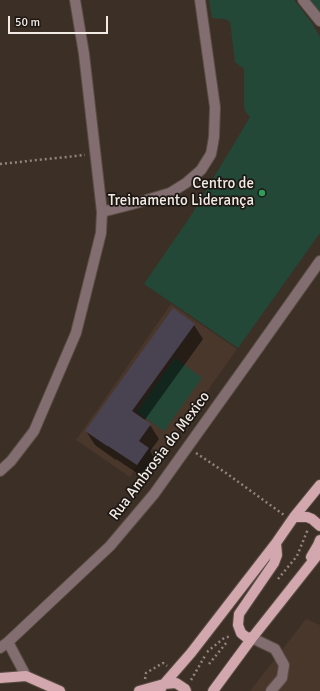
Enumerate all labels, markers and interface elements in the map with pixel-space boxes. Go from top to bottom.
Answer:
scale bar [10,8,110,34]
text: 50 m [15,15,40,30]
place label: Centro de Treinamento Liderança [108,175,254,210]
marker: Centro de Treinamento Liderança [257,188,267,198]
street label: Rua Ambrosia do Mexico [106,388,214,524]

